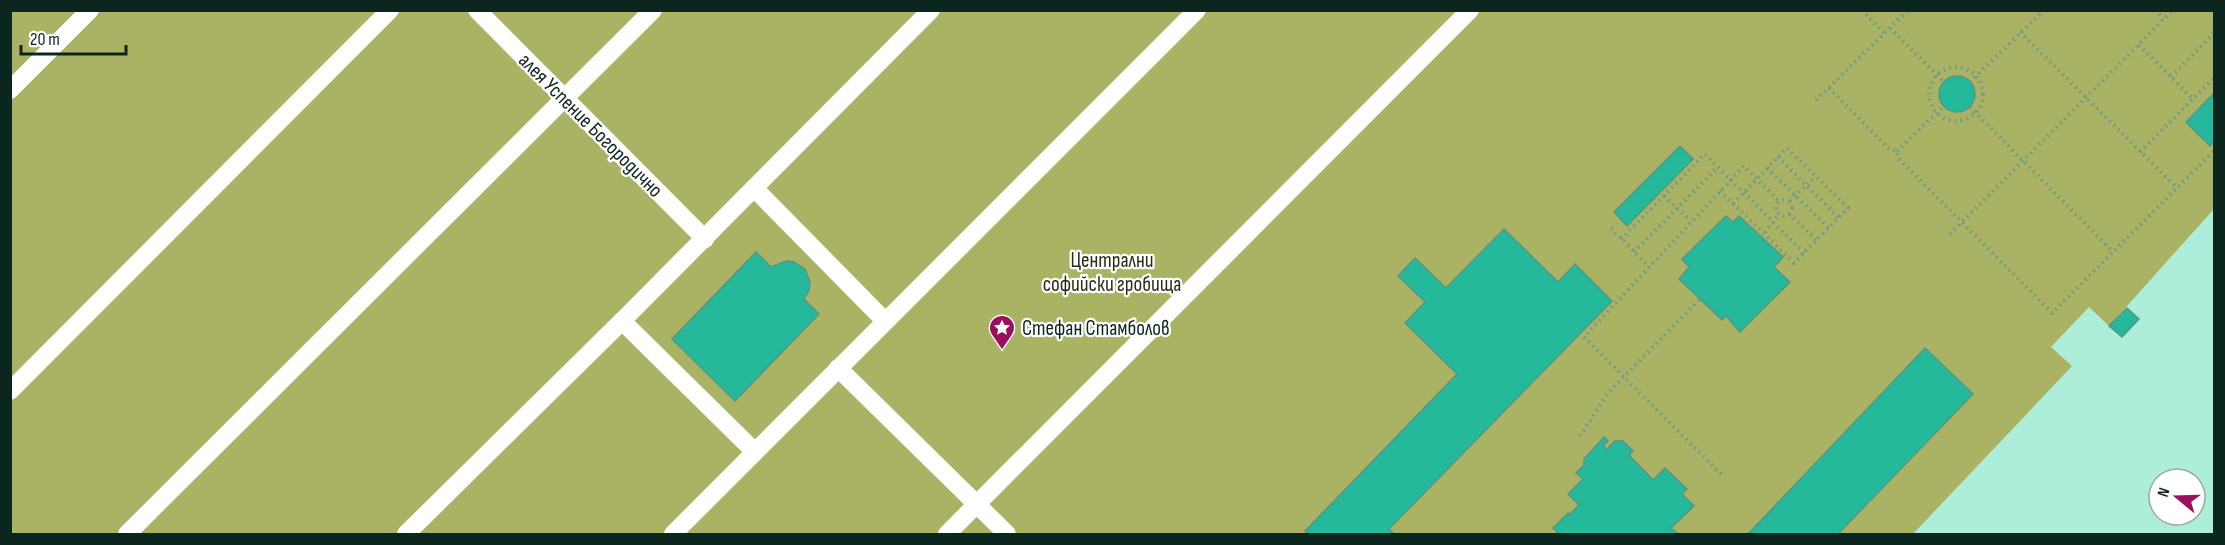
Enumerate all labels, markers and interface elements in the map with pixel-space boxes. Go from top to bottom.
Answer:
scale bar [21,18,126,56]
text: 20 m [30,29,60,50]
street label: алея Успение Богородично [513,48,668,203]
park label: Централни софийски гробища [1043,248,1181,297]
place icon: Стефан Стамболов [987,313,1017,351]
place label: Стефан Стамболов [1022,316,1170,341]
north arrow [2147,467,2207,527]
text: N [2154,485,2175,500]

